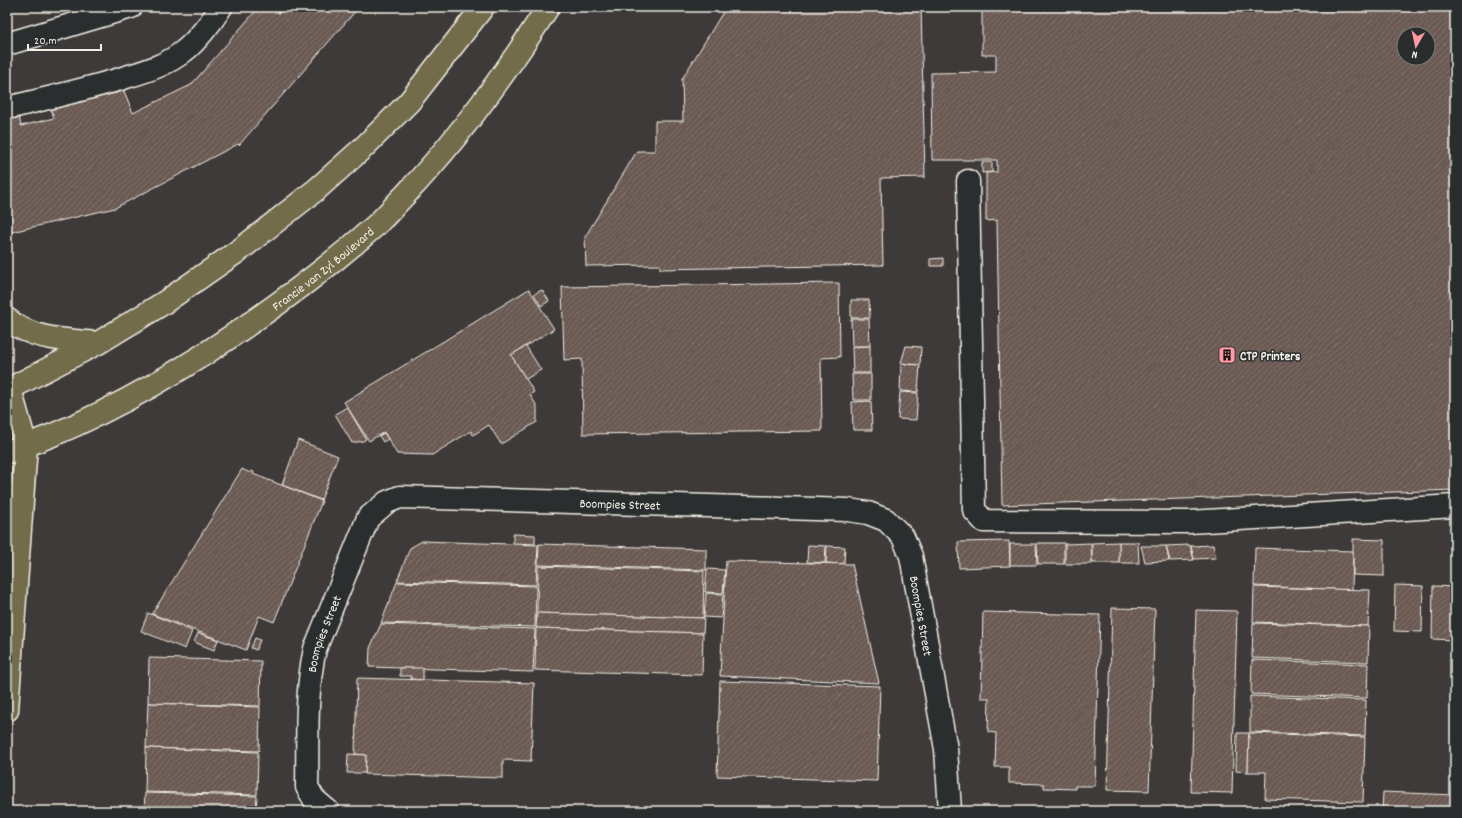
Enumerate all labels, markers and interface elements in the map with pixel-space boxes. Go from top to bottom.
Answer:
scale bar [28,26,101,52]
north arrow [1396,26,1436,66]
text: 20 m [34,33,57,50]
text: N [1410,45,1419,62]
street label: Francie van Zyl Boulevard [269,224,379,317]
building icon: CTP Printers [1217,345,1237,365]
place label: CTP Printers [1240,348,1301,367]
street label: Boompies Street [579,495,661,517]
street label: Boompies Street [903,575,936,658]
street label: Boompies Street [304,593,348,674]

